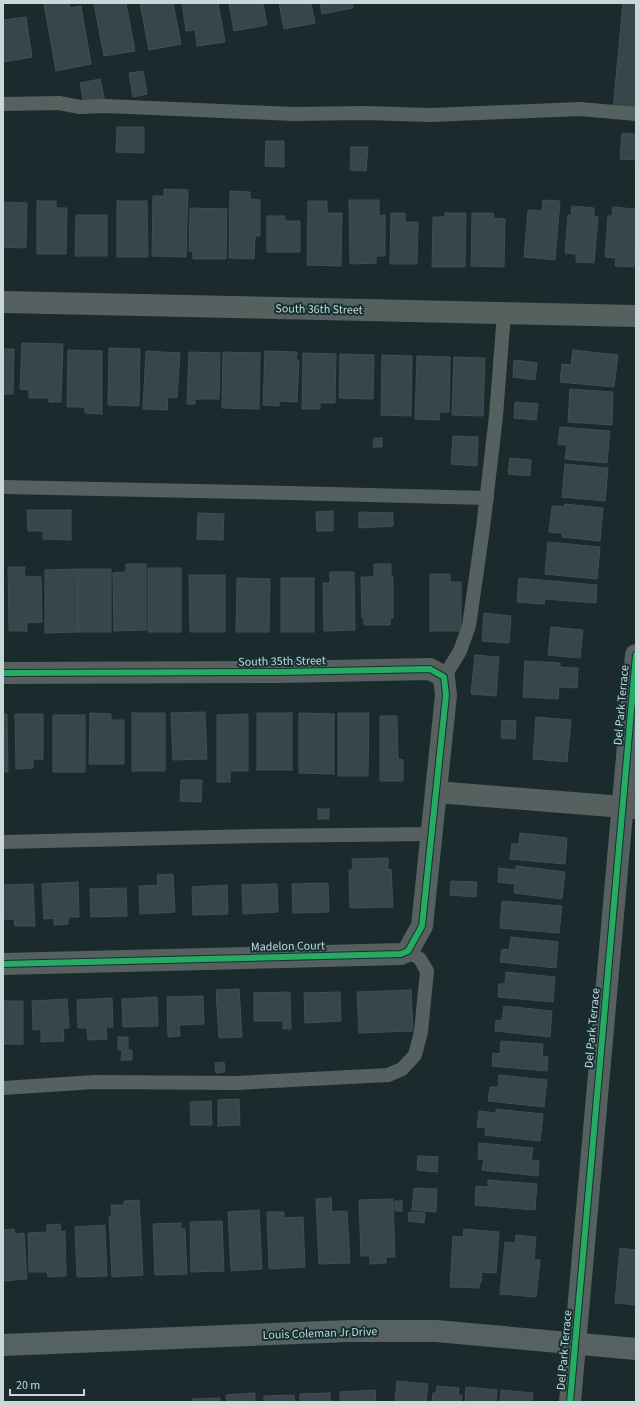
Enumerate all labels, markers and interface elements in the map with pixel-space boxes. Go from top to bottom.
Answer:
street label: South 36th Street [275,300,363,319]
street label: South 35th Street [238,652,326,671]
street label: Del Park Terrace [610,664,633,746]
street label: Madelon Court [251,937,325,956]
street label: Del Park Terrace [581,987,604,1069]
street label: Del Park Terrace [553,1309,576,1391]
street label: Louis Coleman Jr Drive [262,1323,378,1344]
scale bar [10,1371,84,1397]
text: 20 m [16,1377,40,1394]

